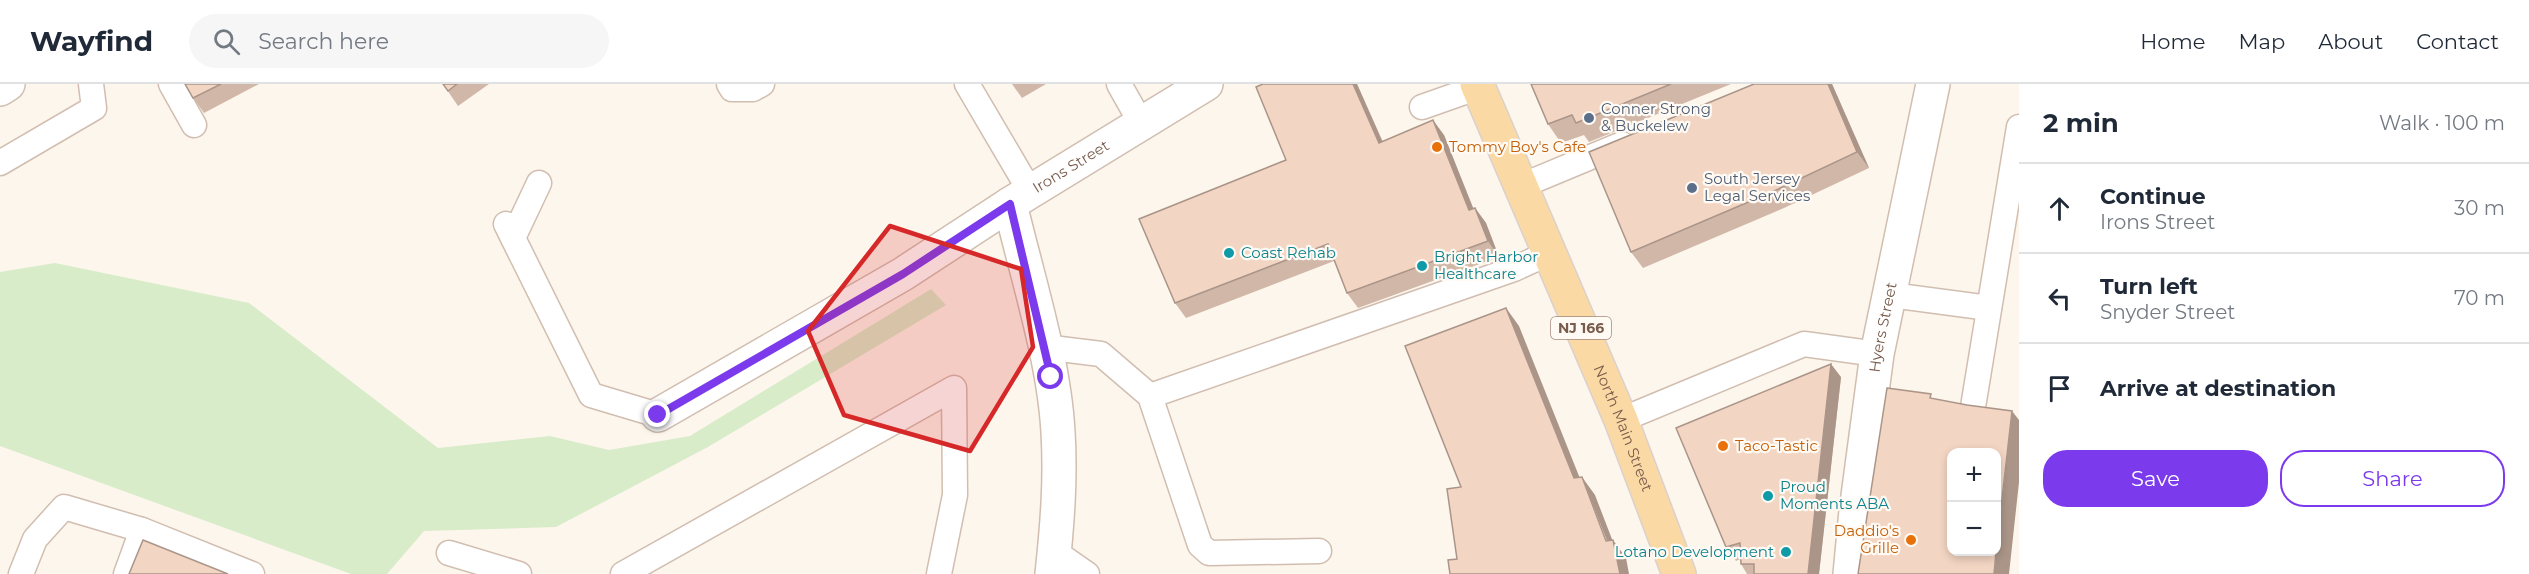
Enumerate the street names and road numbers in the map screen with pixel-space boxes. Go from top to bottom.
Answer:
street label: Irons Street [1029,136,1113,197]
street label: Hyers Street [1865,280,1901,374]
road number: NJ 166 [1551,317,1611,339]
street label: North Main Street [1590,362,1657,494]

